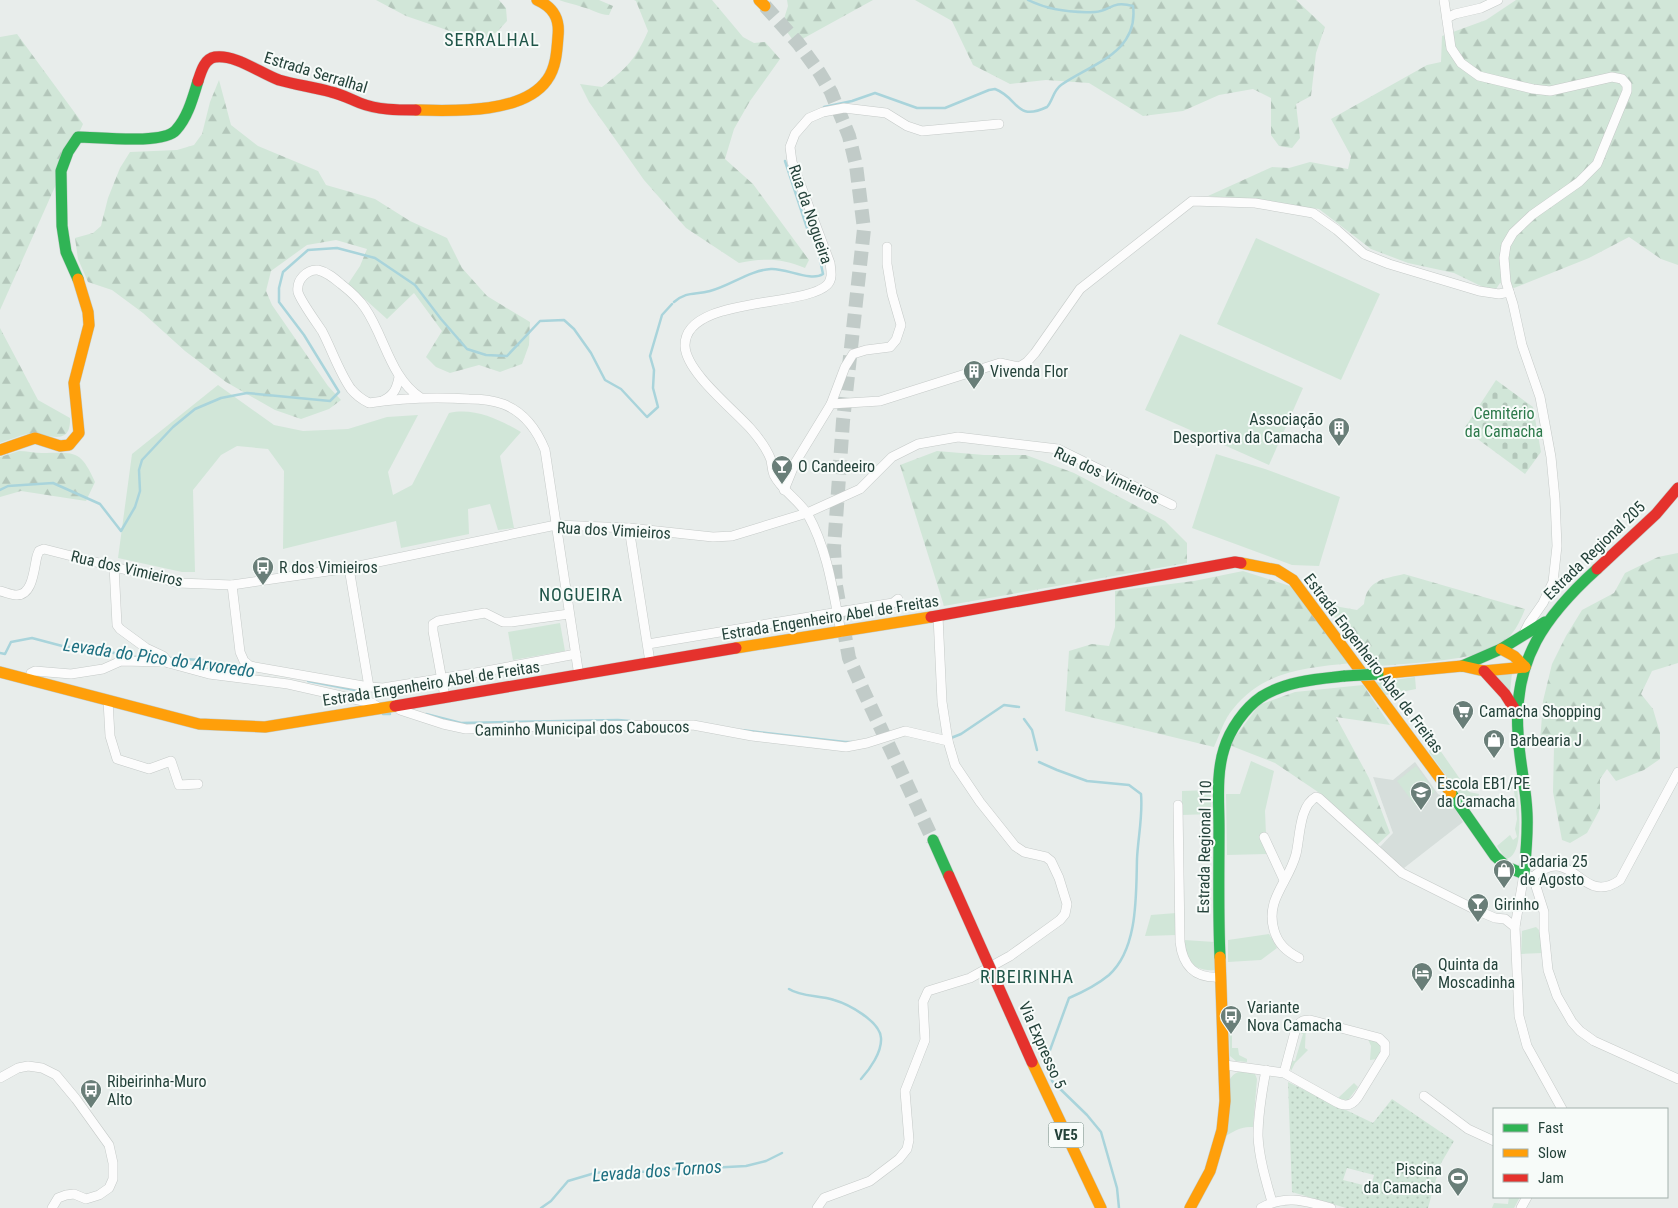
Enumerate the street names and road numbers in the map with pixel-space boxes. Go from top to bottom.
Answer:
street label: Estrada Serralhal [262,48,370,97]
street label: Rua da Nogueira [785,162,836,266]
street label: Rua dos Vimieiros [1051,443,1162,508]
street label: Estrada Regional 205 [1540,497,1649,604]
street label: Rua dos Vimieiros [557,518,671,543]
street label: Rua dos Vimieiros [69,546,185,591]
street label: Estrada Engenheiro Abel de Freitas [1300,570,1447,757]
street label: Estrada Engenheiro Abel de Freitas [720,591,940,644]
street label: Estrada Engenheiro Abel de Freitas [321,657,541,710]
street label: Caminho Municipal dos Caboucos [474,717,690,740]
street label: Estrada Regional 110 [1194,780,1215,914]
street label: Via Expresso 5 [1015,999,1070,1092]
road number: VE5 [1048,1122,1084,1148]

